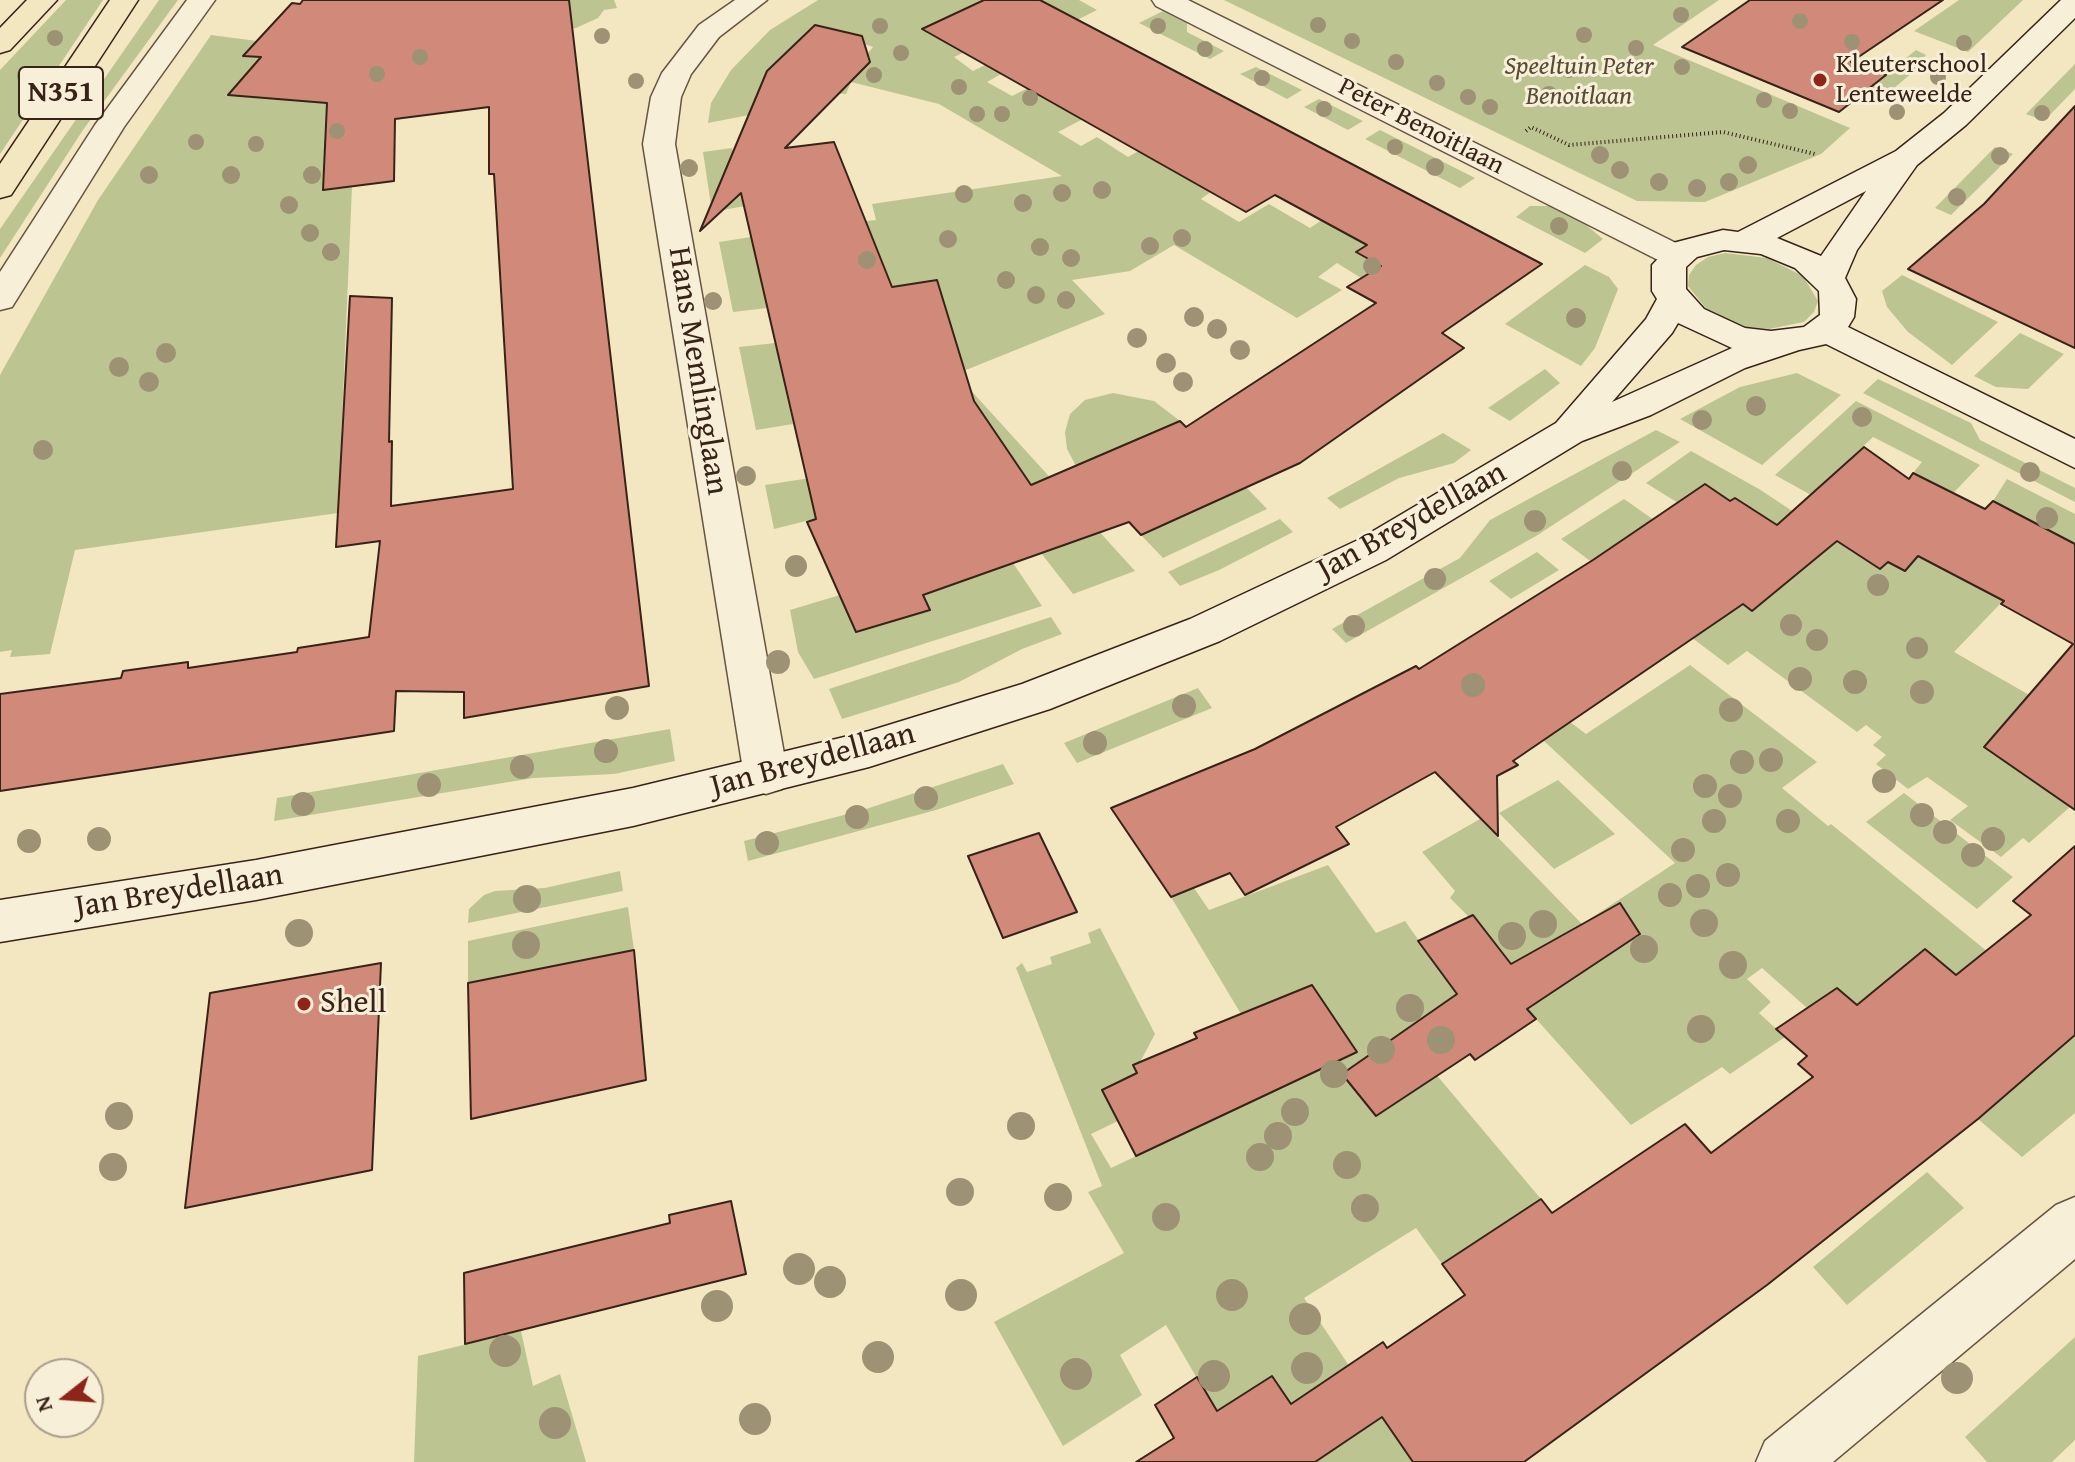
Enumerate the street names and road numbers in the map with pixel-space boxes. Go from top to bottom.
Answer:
road number: N351 [19,67,103,119]
street label: Peter Benoitlaan [1333,72,1509,182]
street label: Hans Memlinglaan [658,244,736,498]
street label: Jan Breydellaan [1311,454,1513,590]
street label: Jan Breydellaan [706,715,920,807]
street label: Jan Breydellaan [72,857,286,927]

